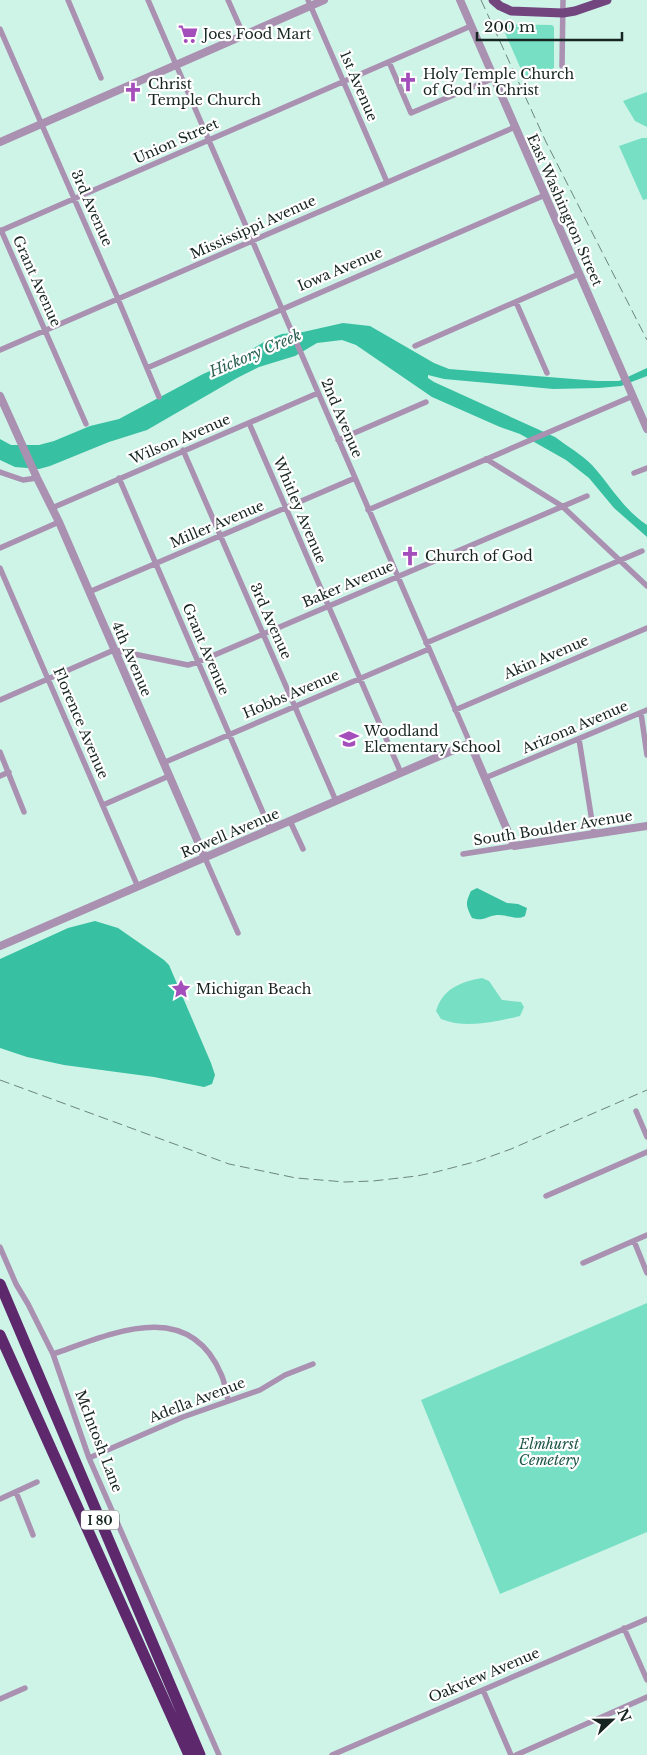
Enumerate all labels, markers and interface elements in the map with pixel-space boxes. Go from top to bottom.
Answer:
scale bar [477,10,622,42]
text: 200 m [484,17,535,36]
supermarket icon: Joes Food Mart [177,23,199,45]
place label: Joes Food Mart [201,25,312,43]
street label: 1st Avenue [336,48,382,124]
place label: Holy Temple Church of God in Christ [423,65,574,99]
church icon: Holy Temple Church of God in Christ [397,71,419,93]
place label: Christ Temple Church [148,75,261,109]
church icon: Christ Temple Church [122,81,144,103]
street label: Union Street [131,114,222,168]
street label: East Washington Street [523,131,607,290]
street label: 3rd Avenue [67,167,117,249]
street label: Mississippi Avenue [187,191,319,263]
street label: Grant Avenue [9,232,65,330]
street label: Iowa Avenue [295,243,385,295]
water label: Hickory Creek [205,325,304,381]
street label: 2nd Avenue [317,376,367,460]
street label: Wilson Avenue [126,410,233,469]
street label: Whitley Avenue [269,453,331,566]
street label: Miller Avenue [167,496,267,552]
church icon: Church of God [399,545,421,567]
place label: Church of God [425,547,533,565]
street label: Baker Avenue [300,557,396,611]
street label: 3rd Avenue [246,580,296,662]
street label: Grant Avenue [179,600,233,698]
street label: 4th Avenue [108,619,156,699]
street label: Akin Avenue [500,631,591,683]
street label: Florence Avenue [49,664,113,782]
street label: Hobbs Avenue [240,666,342,722]
street label: Arizona Avenue [518,697,631,758]
place label: Woodland Elementary School [363,722,501,756]
school or university icon: Woodland Elementary School [338,728,360,750]
street label: Rowell Avenue [178,804,282,862]
street label: South Boulder Avenue [472,807,634,849]
place icon: Michigan Beach [170,978,192,1000]
place label: Michigan Beach [196,980,312,998]
street label: Adella Avenue [145,1373,248,1427]
street label: McIntosh Lane [71,1387,127,1495]
park label: Elmhurst Cemetery [518,1435,580,1469]
road number: I 80 [81,1510,119,1530]
street label: Oakview Avenue [426,1643,542,1707]
north arrow [587,1695,637,1745]
text: N [613,1706,635,1725]

